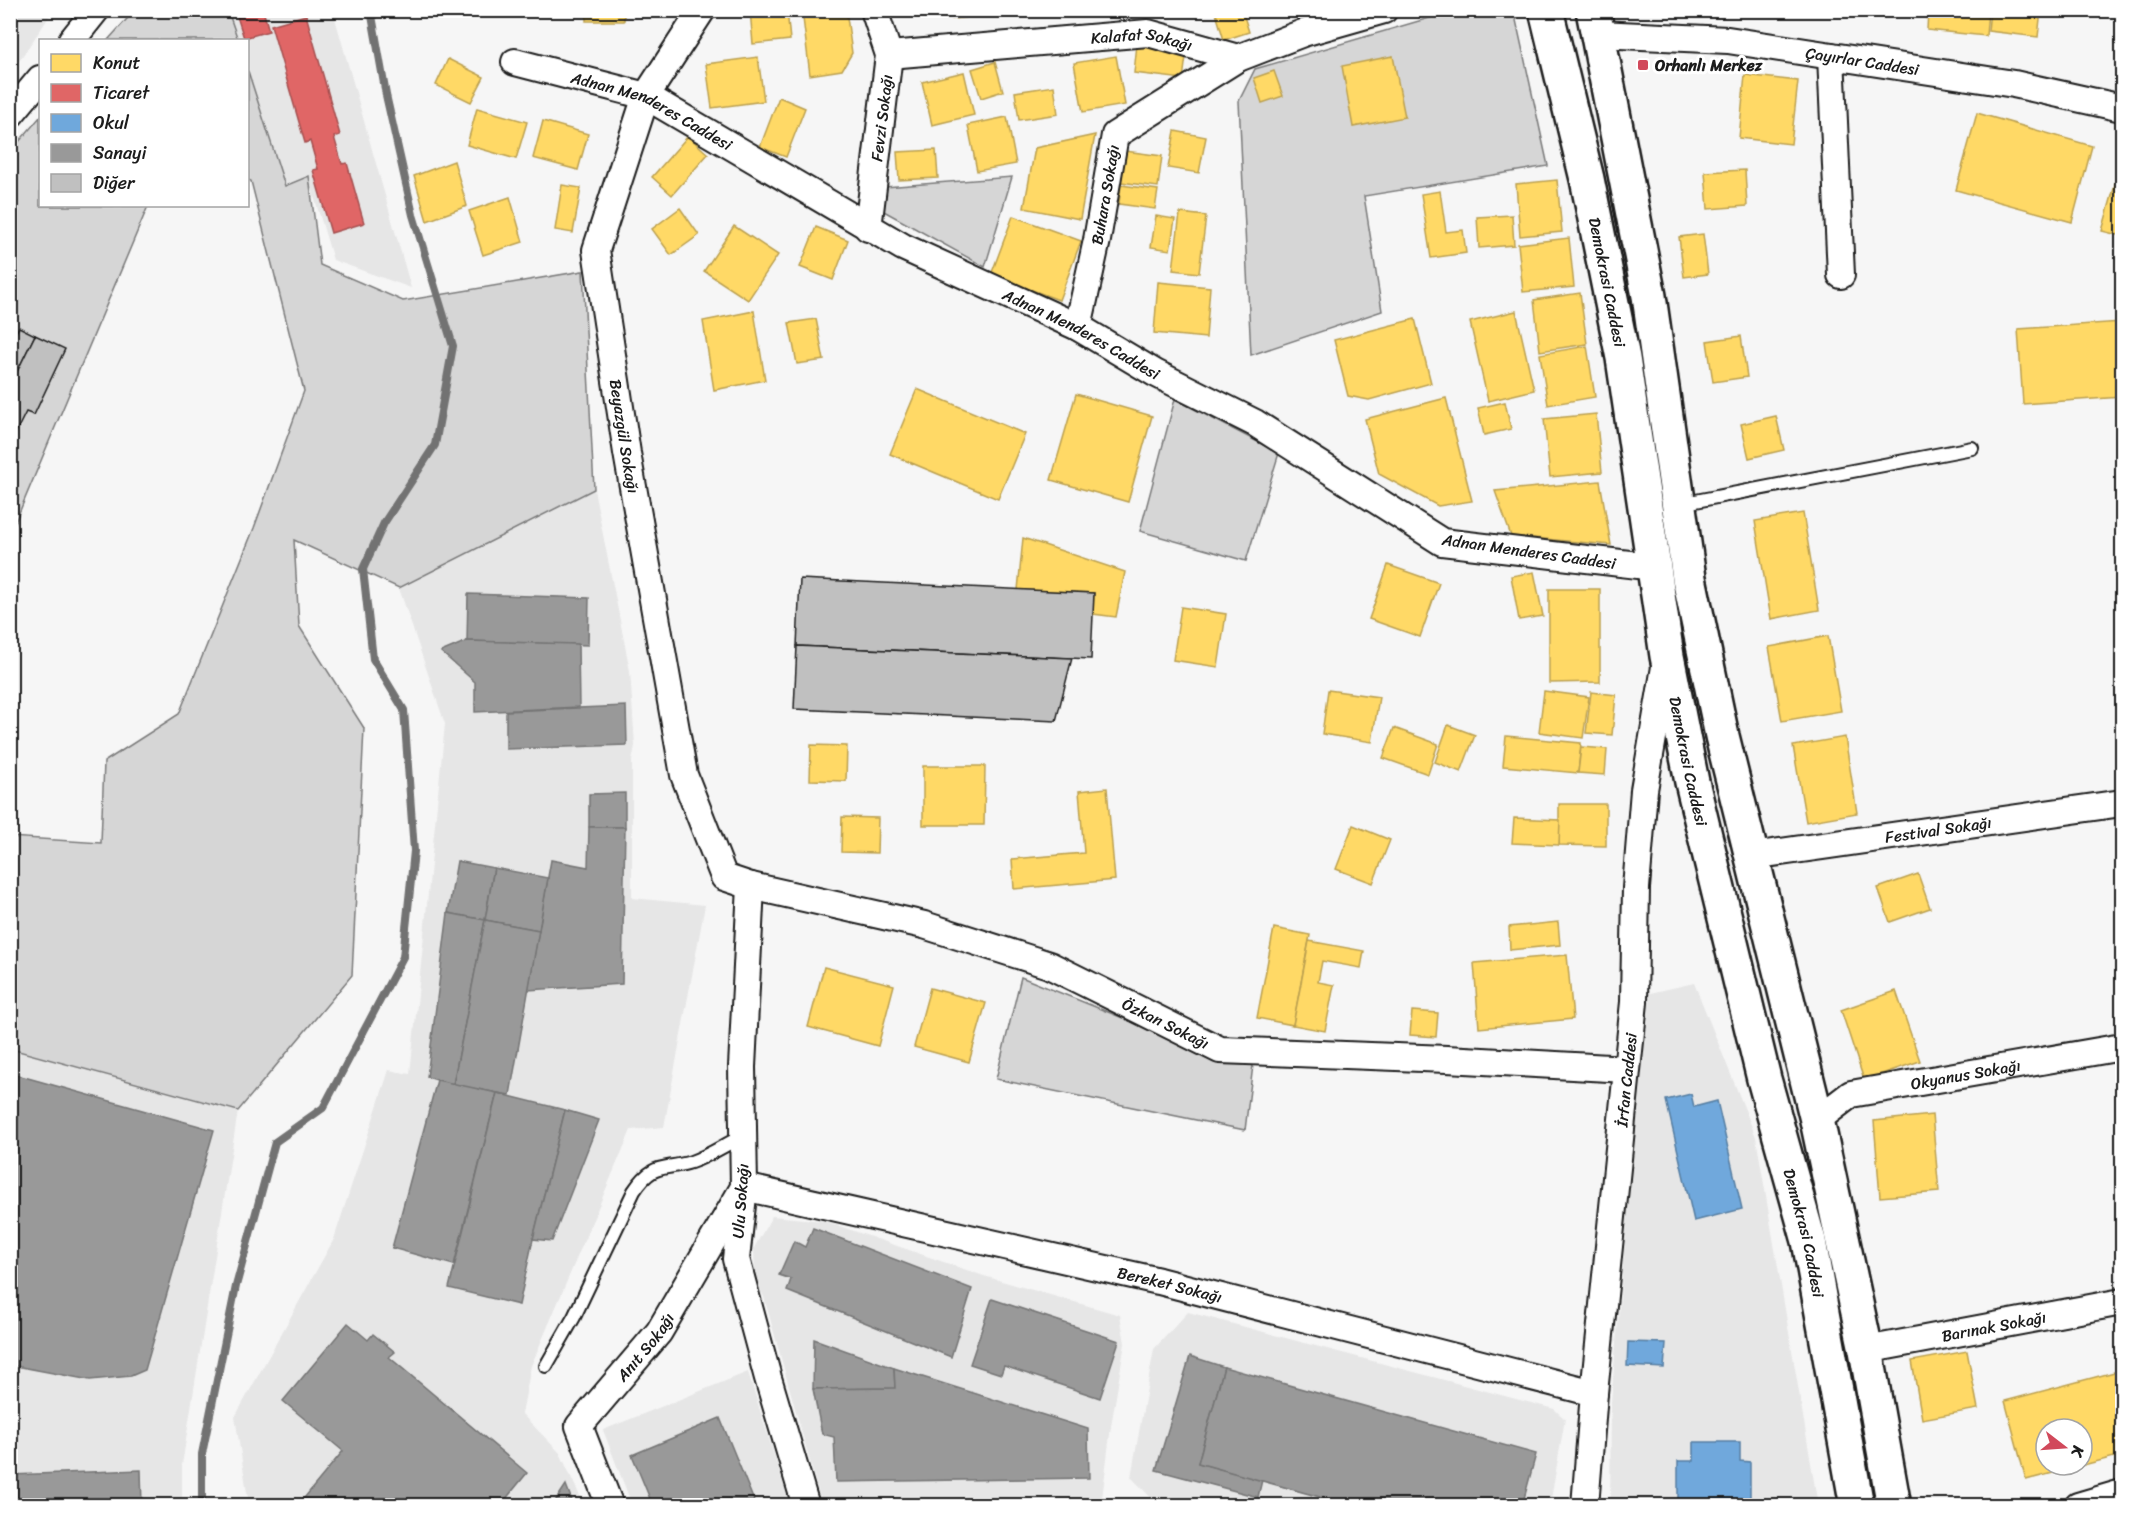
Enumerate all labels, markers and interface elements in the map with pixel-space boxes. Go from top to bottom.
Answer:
street label: Kalafat Sokağı [1089,19,1196,60]
street label: Çayırlar Caddesi [1804,38,1921,84]
legend [39,39,249,207]
text: Konut [93,47,140,79]
place label: Orhanlı Merkez [1654,51,1763,80]
marker: Orhanlı Merkez [1636,58,1650,72]
street label: Adnan Menderes Caddesi [567,63,738,159]
street label: Fevzi Sokağı [862,73,902,163]
text: Ticaret [93,77,150,109]
text: Okul [93,107,130,139]
text: Sanayi [93,137,147,169]
street label: Buhara Sokağı [1082,142,1128,247]
text: Diğer [93,167,136,199]
street label: Demokrasi Caddesi [1580,215,1635,350]
street label: Adnan Menderes Caddesi [997,280,1165,389]
street label: Beyazgül Sokağı [601,377,648,496]
street label: Adnan Menderes Caddesi [1439,525,1618,578]
street label: Demokrasi Caddesi [1660,694,1716,830]
street label: Festival Sokağı [1883,808,1993,852]
street label: Özkan Sokağı [1117,989,1214,1058]
street label: İrfan Caddesi [1607,1031,1646,1129]
street label: Okyanus Sokağı [1908,1051,2023,1098]
street label: Ulu Sokağı [723,1163,758,1240]
street label: Demokrasi Caddesi [1775,1165,1833,1300]
street label: Bereket Sokağı [1114,1258,1225,1312]
street label: Barınak Sokağı [1939,1303,2049,1351]
street label: Anıt Sokağı [608,1307,682,1389]
north arrow [2034,1417,2094,1477]
text: K [2062,1441,2093,1461]

